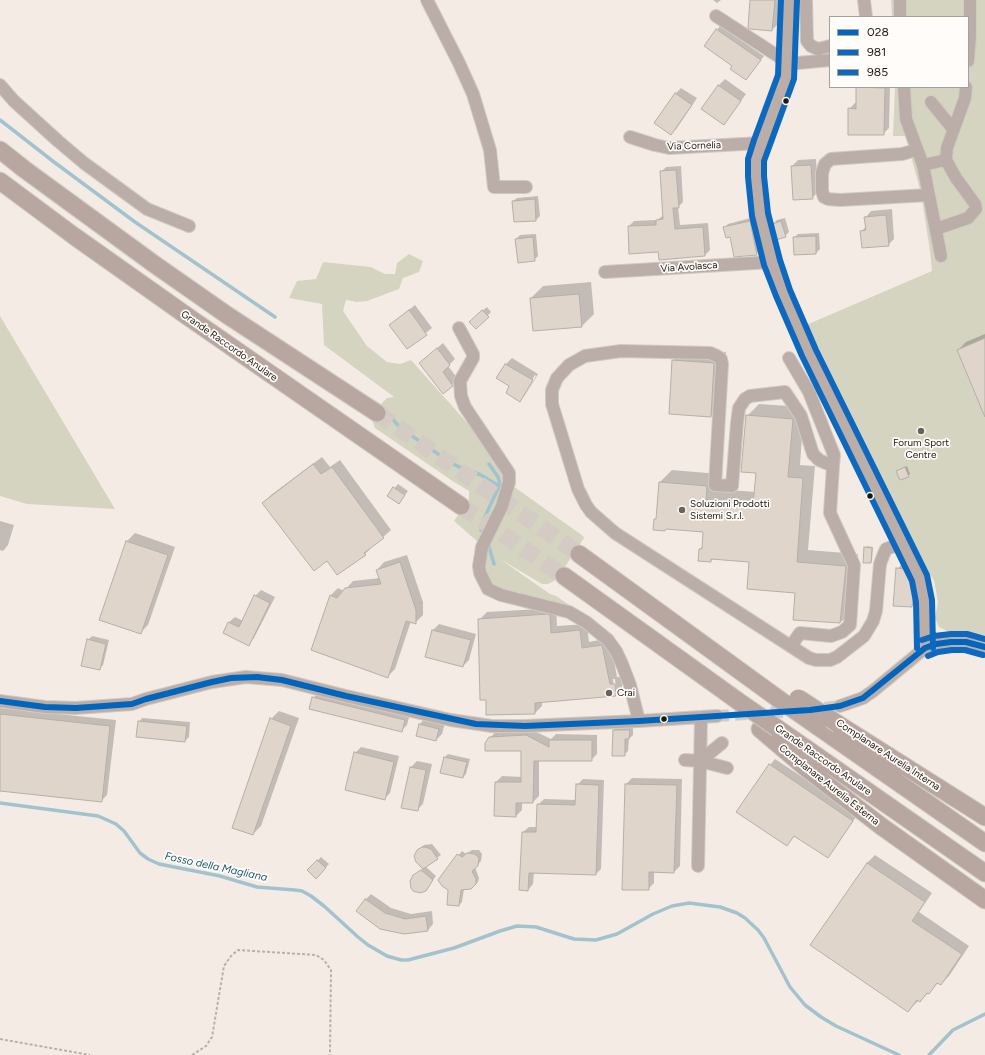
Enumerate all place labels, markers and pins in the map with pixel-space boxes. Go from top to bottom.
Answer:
unlabelled marker [781,96,791,106]
marker: Forum Sport Centre [916,426,926,436]
place label: Forum Sport Centre [893,437,949,460]
unlabelled marker [865,491,875,501]
place label: Soluzioni Prodotti Sistemi S.r.l. [690,498,770,522]
marker: Soluzioni Prodotti Sistemi S.r.l. [677,505,687,515]
place label: Crai [617,687,635,699]
marker: Crai [604,688,614,698]
unlabelled marker [659,714,669,724]

